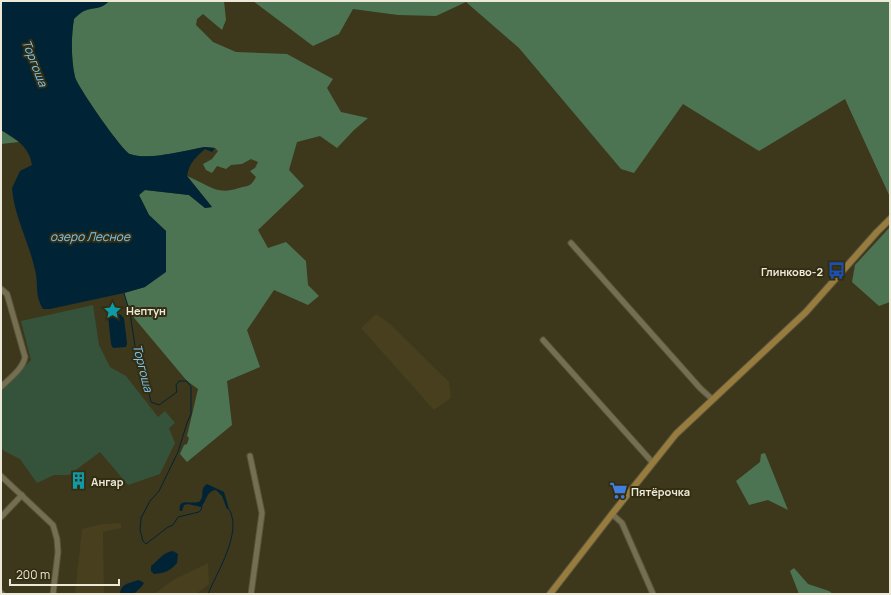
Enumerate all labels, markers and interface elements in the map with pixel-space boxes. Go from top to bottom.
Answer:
water label: Торгоша [18,37,52,90]
water label: озеро Лесное [50,228,131,245]
bus stop icon: Глинково-2 [826,261,846,281]
place label: Глинково-2 [761,264,823,279]
place icon: Нептун [103,300,123,320]
place label: Нептун [126,303,166,318]
water label: Торгоша [129,342,157,395]
building icon: Ангар [68,471,88,491]
place label: Ангар [91,474,124,489]
supermarket icon: Пятёрочка [608,481,628,501]
place label: Пятёрочка [631,484,690,499]
scale bar [10,561,119,587]
text: 200 m [16,566,50,583]

